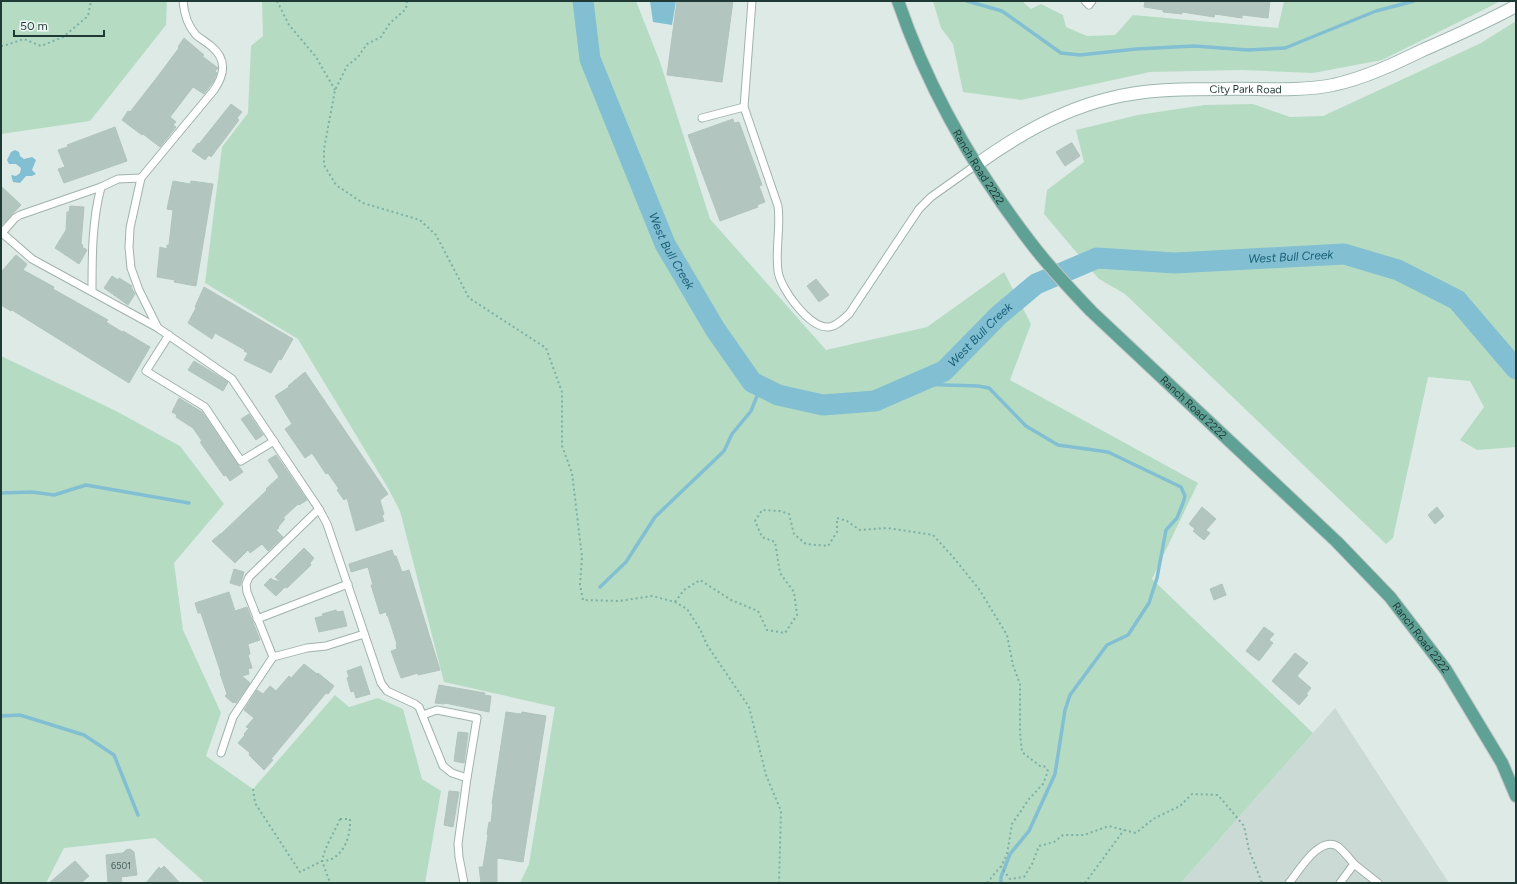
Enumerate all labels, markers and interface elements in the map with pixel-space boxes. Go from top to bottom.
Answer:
scale bar [14,12,104,38]
text: 50 m [20,19,48,33]
street label: City Park Road [1210,82,1282,96]
street label: Ranch Road 2222 [950,127,1007,207]
water label: West Bull Creek [646,210,698,293]
water label: West Bull Creek [1248,248,1335,266]
water label: West Bull Creek [945,299,1016,370]
street label: Ranch Road 2222 [1158,373,1230,442]
street label: Ranch Road 2222 [1390,599,1452,676]
house number: 6501 [111,860,131,871]

